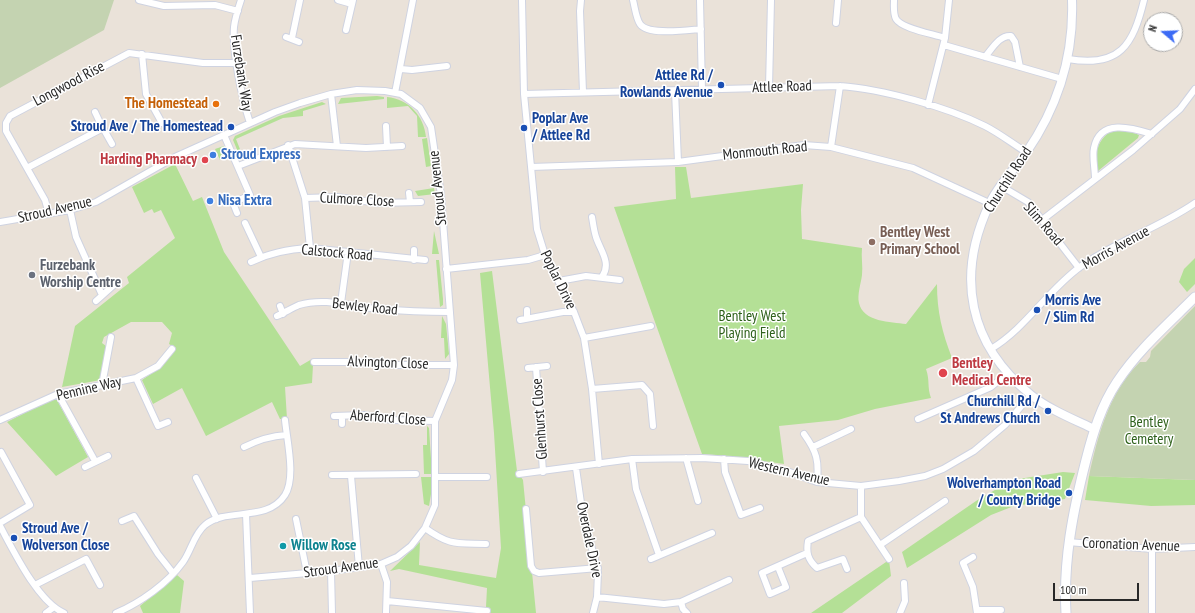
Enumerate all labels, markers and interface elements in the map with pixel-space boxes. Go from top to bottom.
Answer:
north arrow [1143,12,1183,52]
text: N [1145,23,1160,34]
street label: Furzebank Way [226,33,256,113]
street label: Longwood Rise [30,58,108,110]
place label: Attlee Rd / Rowlands Avenue [620,67,713,102]
street label: Attlee Road [752,77,812,97]
marker: Attlee Rd / Rowlands Avenue [716,80,726,90]
place label: The Homestead [125,95,208,113]
marker: The Homestead [211,99,221,109]
place label: Poplar Ave / Attlee Rd [532,110,590,145]
place label: Stroud Ave / The Homestead [71,118,223,136]
marker: Stroud Ave / The Homestead [226,122,236,132]
marker: Poplar Ave / Attlee Rd [519,123,529,133]
street label: Monmouth Road [722,138,808,164]
street label: Churchill Road [980,144,1036,216]
place label: Stroud Express [221,146,301,164]
marker: Stroud Express [208,150,218,160]
street label: Stroud Avenue [425,150,451,226]
place label: Harding Pharmacy [100,151,197,169]
marker: Harding Pharmacy [200,155,210,165]
street label: Culmore Close [319,189,395,211]
place label: Nisa Extra [218,192,272,210]
street label: Stroud Avenue [16,193,94,227]
marker: Nisa Extra [205,196,215,206]
street label: Slim Road [1019,199,1067,249]
street label: Morris Avenue [1079,222,1153,274]
place label: Bentley West Primary School [880,224,960,259]
marker: Bentley West Primary School [867,237,877,247]
street label: Calstock Road [301,241,373,265]
street label: Poplar Drive [536,248,580,312]
place label: Furzebank Worship Centre [40,257,121,292]
marker: Furzebank Worship Centre [27,270,37,280]
place label: Morris Ave / Slim Rd [1045,292,1101,327]
street label: Bewley Road [331,295,399,319]
marker: Morris Ave / Slim Rd [1032,305,1042,315]
park label: Bentley West Playing Field [718,308,786,343]
street label: Alvington Close [347,353,429,373]
place label: Bentley Medical Centre [952,355,1031,390]
marker: Bentley Medical Centre [937,367,949,379]
street label: Pennine Way [55,373,123,405]
street label: Glenhurst Close [528,378,552,460]
place label: Churchill Rd / St Andrews Church [940,393,1040,428]
street label: Aberford Close [349,406,427,430]
marker: Churchill Rd / St Andrews Church [1043,406,1053,416]
park label: Bentley Cemetery [1125,414,1173,449]
street label: Western Avenue [747,454,831,490]
place label: Wolverhampton Road / County Bridge [947,475,1061,510]
marker: Wolverhampton Road / County Bridge [1064,488,1074,498]
street label: Overdale Drive [572,501,606,579]
place label: Stroud Ave / Wolverson Close [22,520,110,555]
marker: Stroud Ave / Wolverson Close [9,533,19,543]
street label: Coronation Avenue [1082,534,1180,556]
place label: Willow Rose [291,537,356,555]
marker: Willow Rose [278,541,288,551]
street label: Stroud Avenue [302,554,380,582]
scale bar [1055,575,1141,601]
text: 100 m [1060,582,1087,597]

